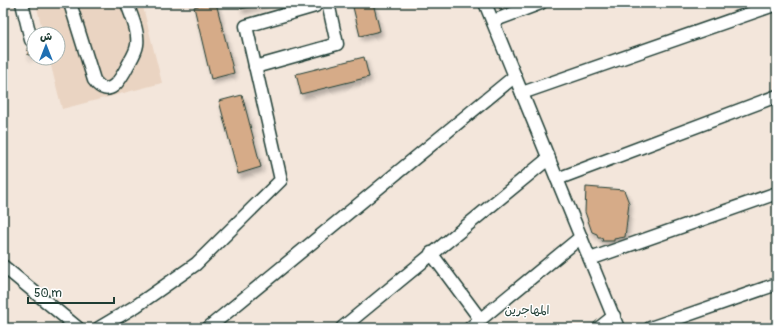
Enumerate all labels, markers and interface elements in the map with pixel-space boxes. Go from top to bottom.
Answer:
north arrow [26,26,66,66]
text: ش [40,30,52,43]
scale bar [28,279,114,305]
text: 50 m [34,286,62,301]
district label: المهاجرين [505,303,549,318]

